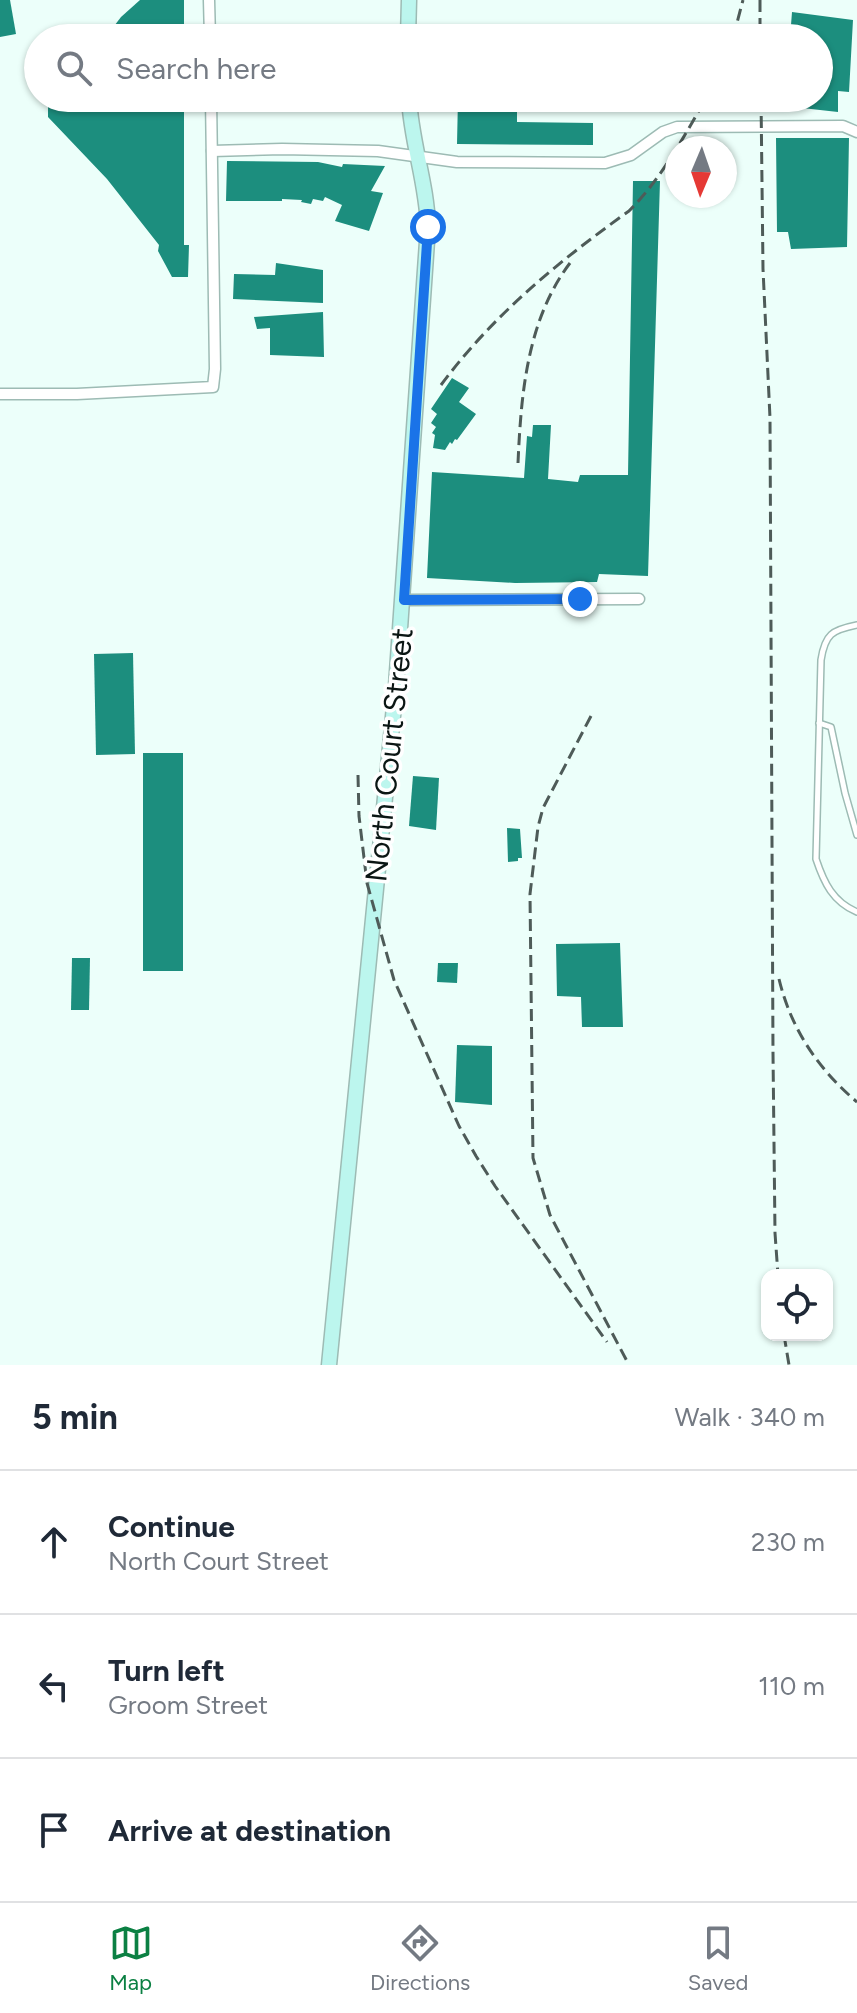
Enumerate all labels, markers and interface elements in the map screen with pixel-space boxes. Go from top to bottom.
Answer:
search box [24,24,833,112]
icon: search [52,46,96,90]
text: Search here [116,50,276,87]
north arrow [665,136,737,208]
route start [410,209,446,245]
route end [562,581,598,617]
street label: North Court Street [357,626,421,884]
map controls [761,1269,833,1341]
button: locate [761,1269,833,1341]
text: 5 min [32,1397,118,1438]
text: Walk · 340 m [675,1401,825,1433]
text: Continue [108,1508,235,1545]
icon: ahead [32,1520,76,1564]
text: 230 m [751,1526,825,1558]
text: North Court Street [108,1545,329,1577]
text: Turn left [108,1652,225,1689]
icon: left [32,1664,76,1708]
text: 110 m [758,1670,825,1702]
text: Groom Street [108,1689,268,1721]
icon: arrive [32,1808,76,1852]
text: Arrive at destination [108,1812,391,1849]
tab: Map [109,1921,153,1996]
tab: Directions [370,1921,470,1996]
tab: Saved [688,1921,748,1996]

